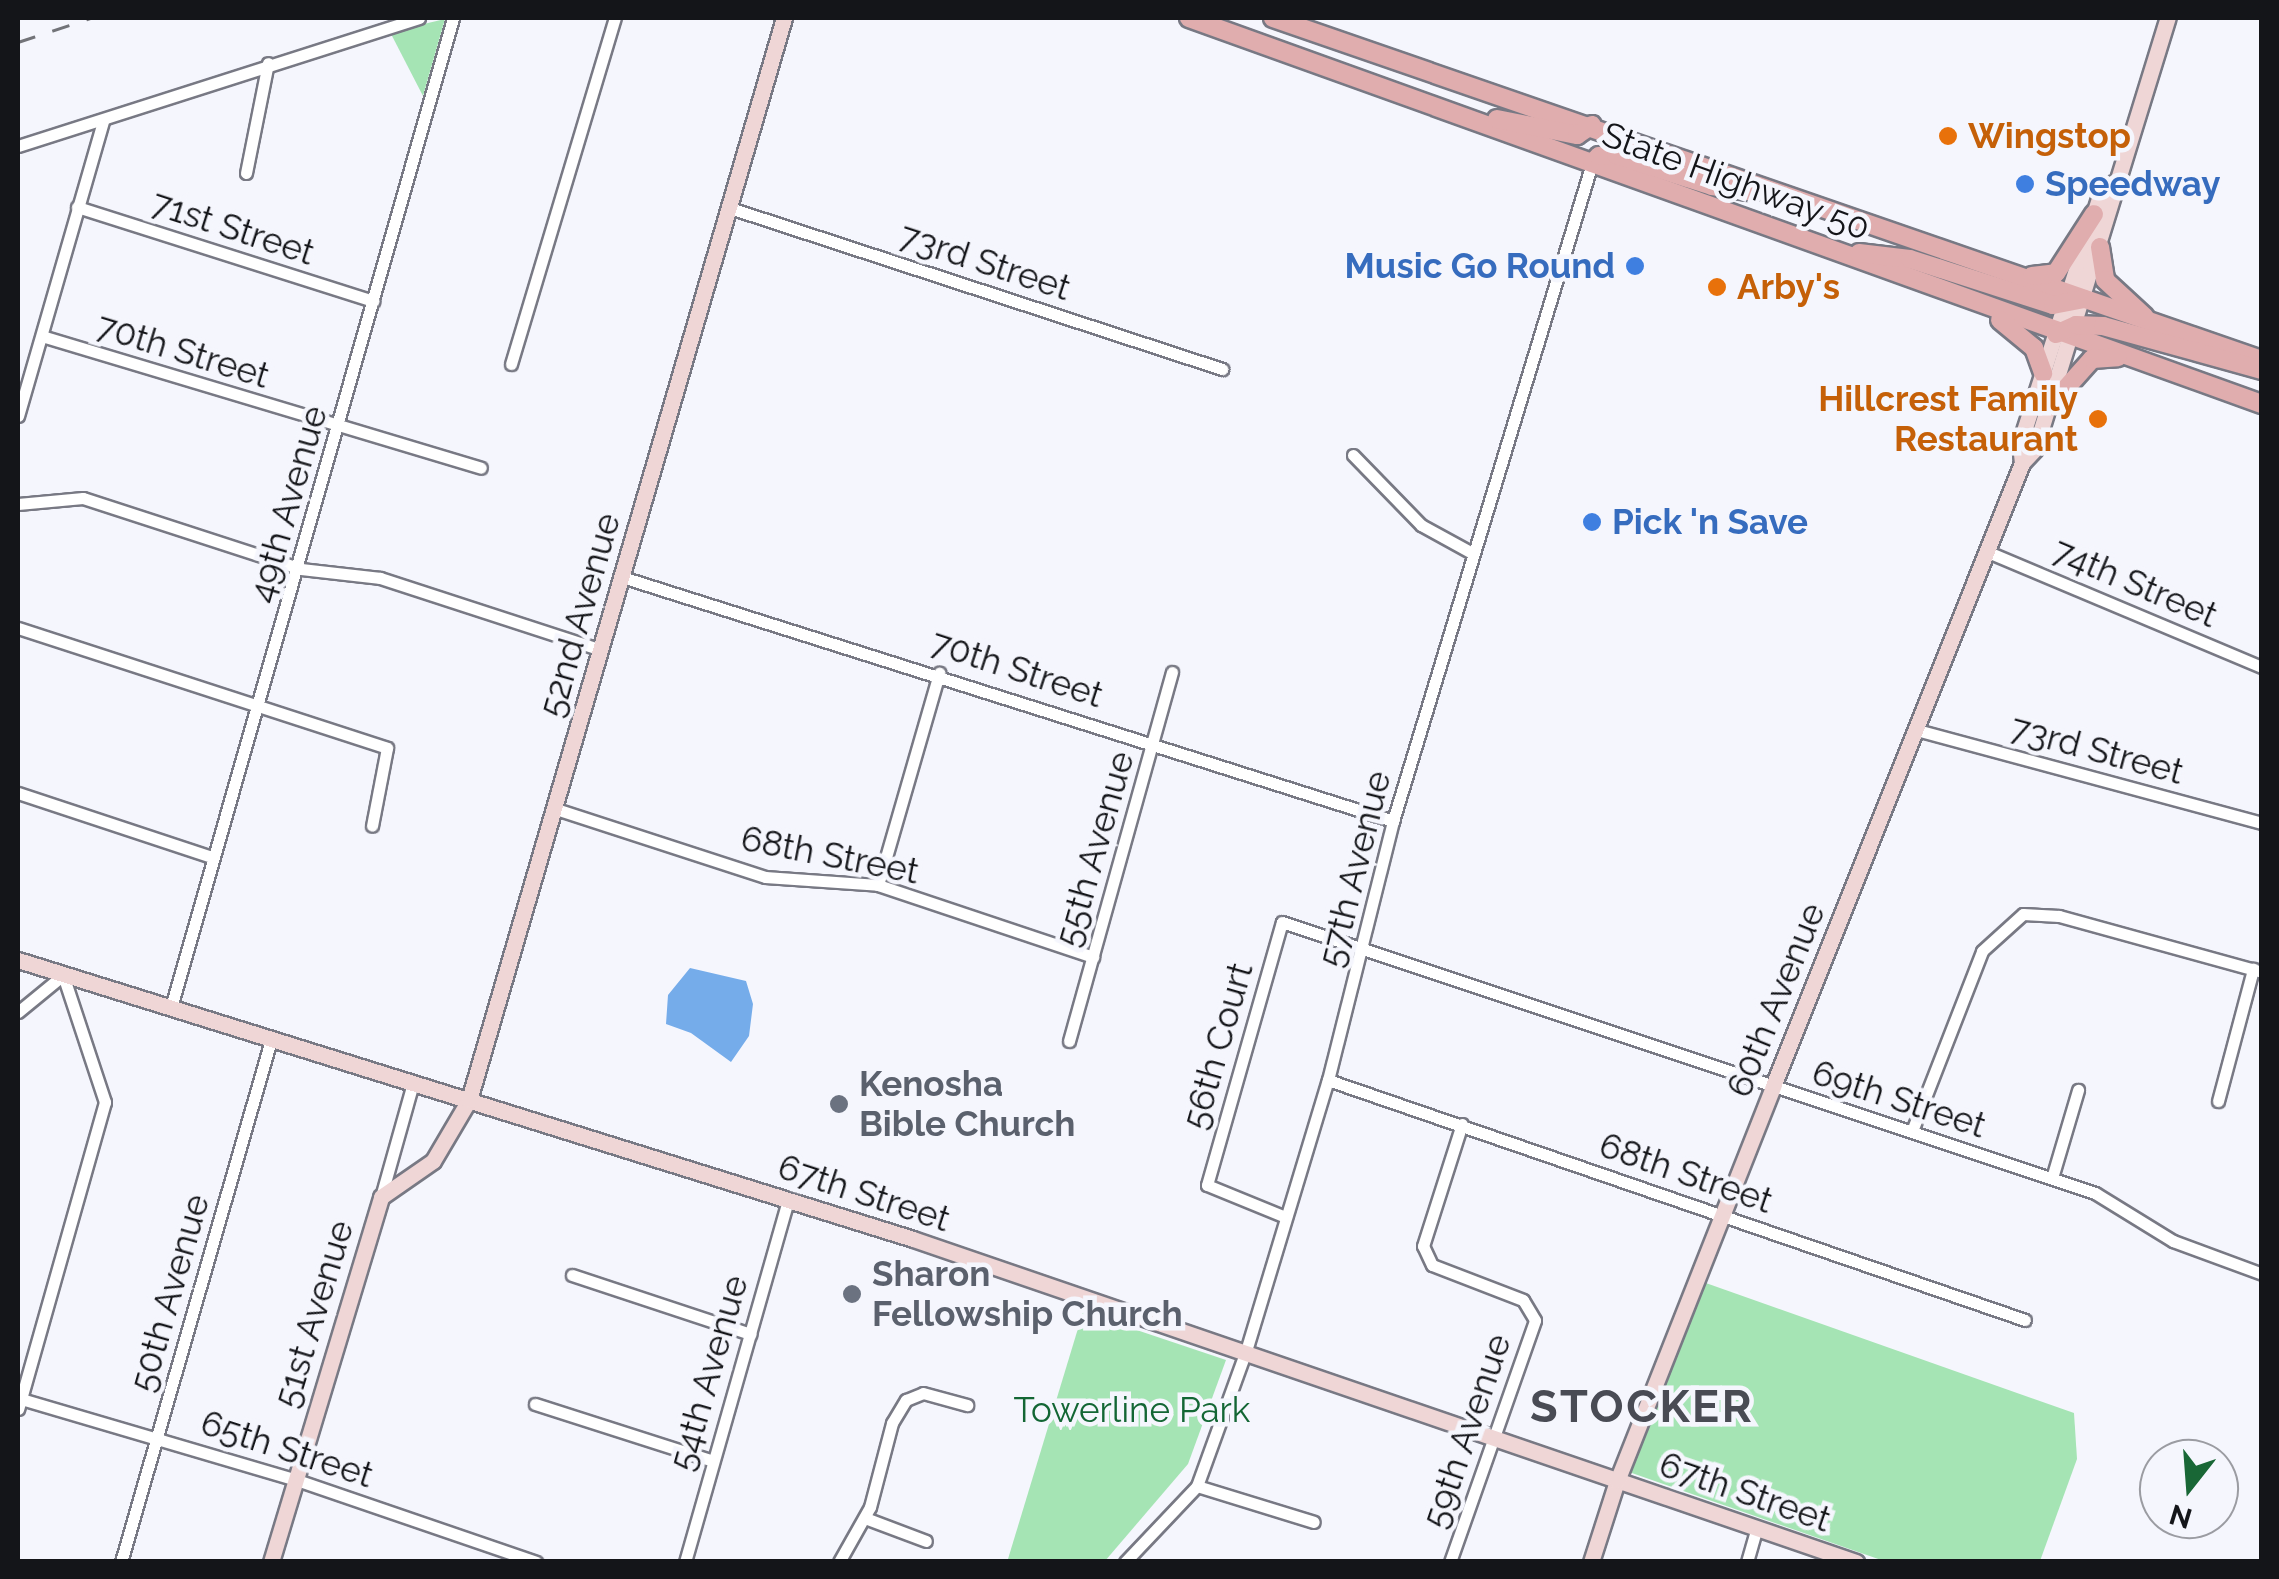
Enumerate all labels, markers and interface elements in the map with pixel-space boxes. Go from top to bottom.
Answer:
street label: State Highway 50 [1596,113,1876,249]
place label: Wingstop [1968,115,2131,157]
marker: Wingstop [1937,125,1959,147]
place label: Speedway [2045,163,2220,205]
marker: Speedway [2014,173,2036,195]
street label: 71st Street [146,182,320,274]
street label: 73rd Street [894,215,1076,309]
place label: Music Go Round [1345,245,1615,287]
marker: Music Go Round [1624,255,1646,277]
place label: Arby's [1737,266,1840,308]
marker: Arby's [1706,276,1728,298]
street label: 70th Street [92,305,274,397]
place label: Hillcrest Family Restaurant [1818,378,2078,460]
street label: 49th Avenue [240,400,336,608]
marker: Hillcrest Family Restaurant [2087,408,2109,430]
place label: Pick 'n Save [1612,501,1809,543]
street label: 52nd Avenue [531,508,629,722]
marker: Pick 'n Save [1581,511,1603,533]
street label: 74th Street [2047,530,2223,636]
street label: 70th Street [926,622,1108,716]
street label: 73rd Street [2006,707,2188,793]
street label: 55th Avenue [1047,746,1143,952]
street label: 57th Avenue [1310,766,1400,972]
street label: 68th Street [738,817,922,893]
street label: 60th Avenue [1718,896,1834,1104]
street label: 56th Court [1174,958,1262,1134]
street label: 69th Street [1807,1051,1991,1147]
place label: Kenosha Bible Church [859,1063,1075,1145]
marker: Kenosha Bible Church [828,1093,850,1115]
street label: 68th Street [1594,1124,1778,1222]
street label: 67th Street [773,1146,955,1240]
street label: 50th Avenue [122,1189,218,1397]
street label: 51st Avenue [265,1215,363,1413]
place label: Sharon Fellowship Church [872,1253,1183,1335]
street label: 54th Avenue [661,1270,757,1476]
marker: Sharon Fellowship Church [841,1283,863,1305]
street label: 59th Avenue [1414,1328,1520,1534]
district label: STOCKER [1530,1380,1754,1434]
park label: Towerline Park [1014,1389,1250,1431]
street label: 65th Street [196,1401,378,1497]
north arrow [2139,1439,2239,1539]
street label: 67th Street [1654,1443,1836,1541]
text: N [2166,1497,2196,1535]

